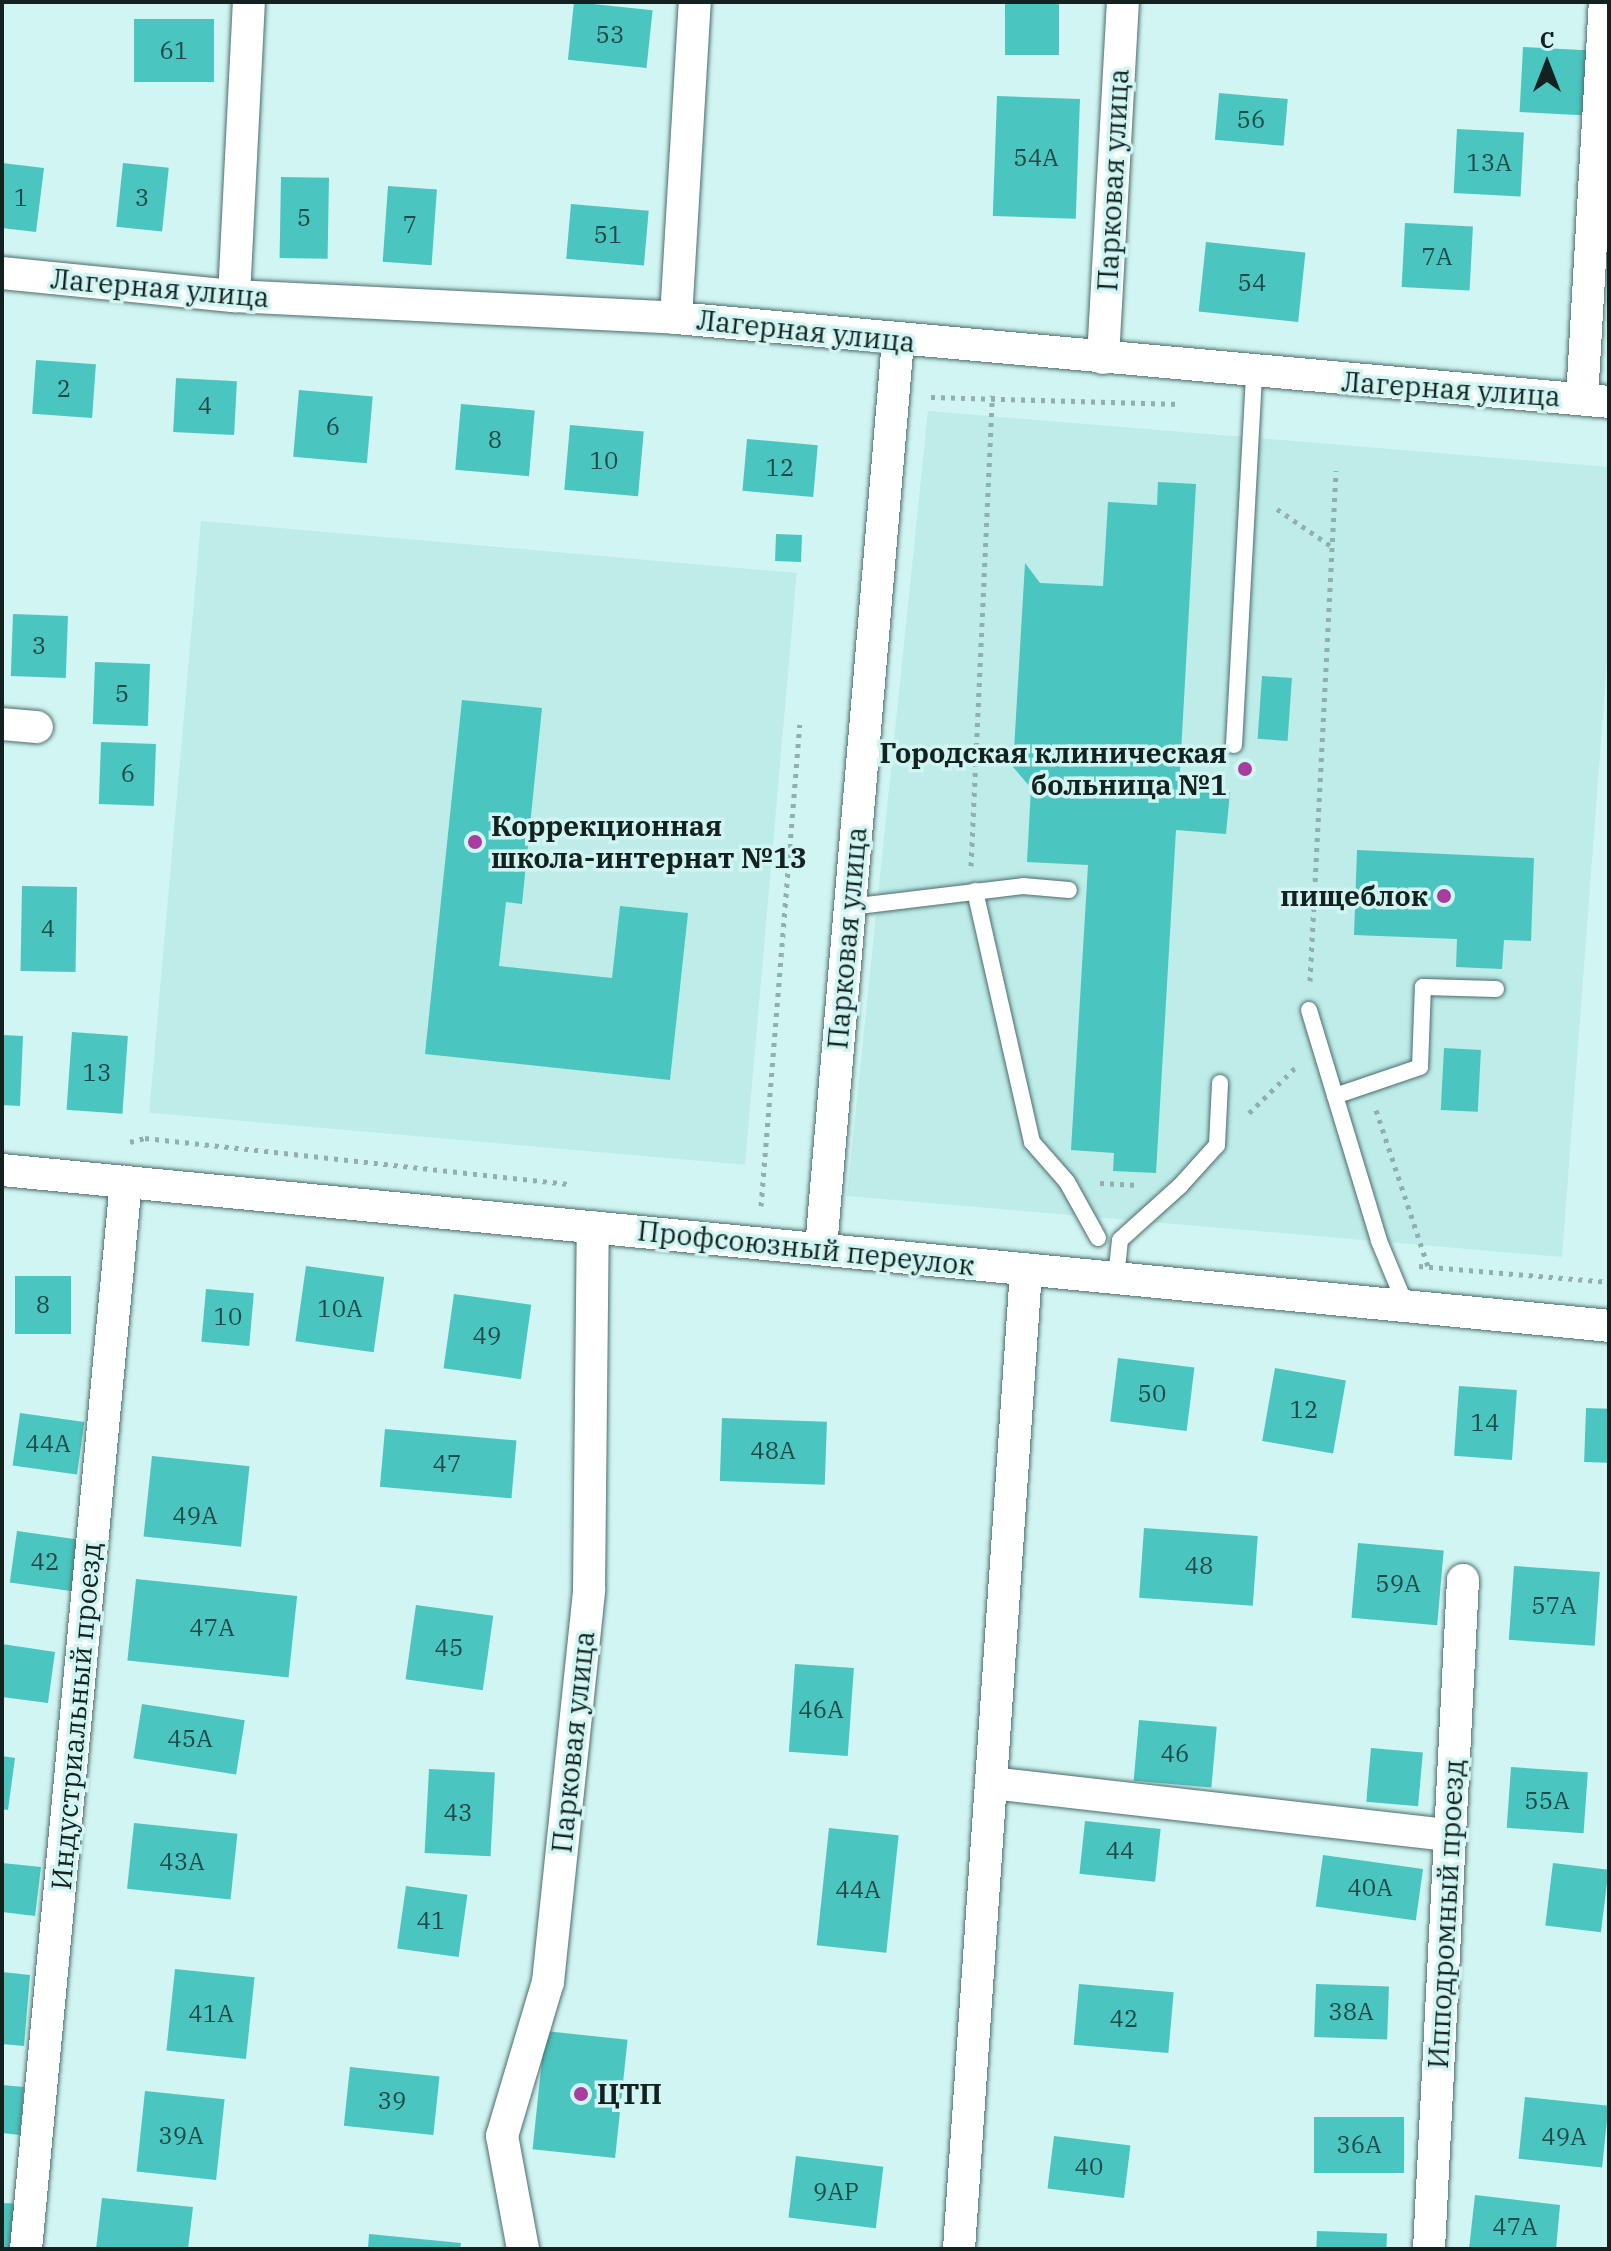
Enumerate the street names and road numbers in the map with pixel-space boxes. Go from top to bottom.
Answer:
street label: Парковая улица [1090,68,1136,292]
street label: Лагерная улица [49,262,271,314]
street label: Лагерная улица [695,303,917,359]
street label: Лагерная улица [1340,365,1562,413]
street label: Парковая улица [821,825,873,1051]
street label: Профсоюзный переулок [636,1214,976,1282]
street label: Индустриальный проезд [44,1541,108,1891]
street label: Парковая улица [545,1629,601,1855]
street label: Ипподромный проезд [1421,1758,1471,2070]

